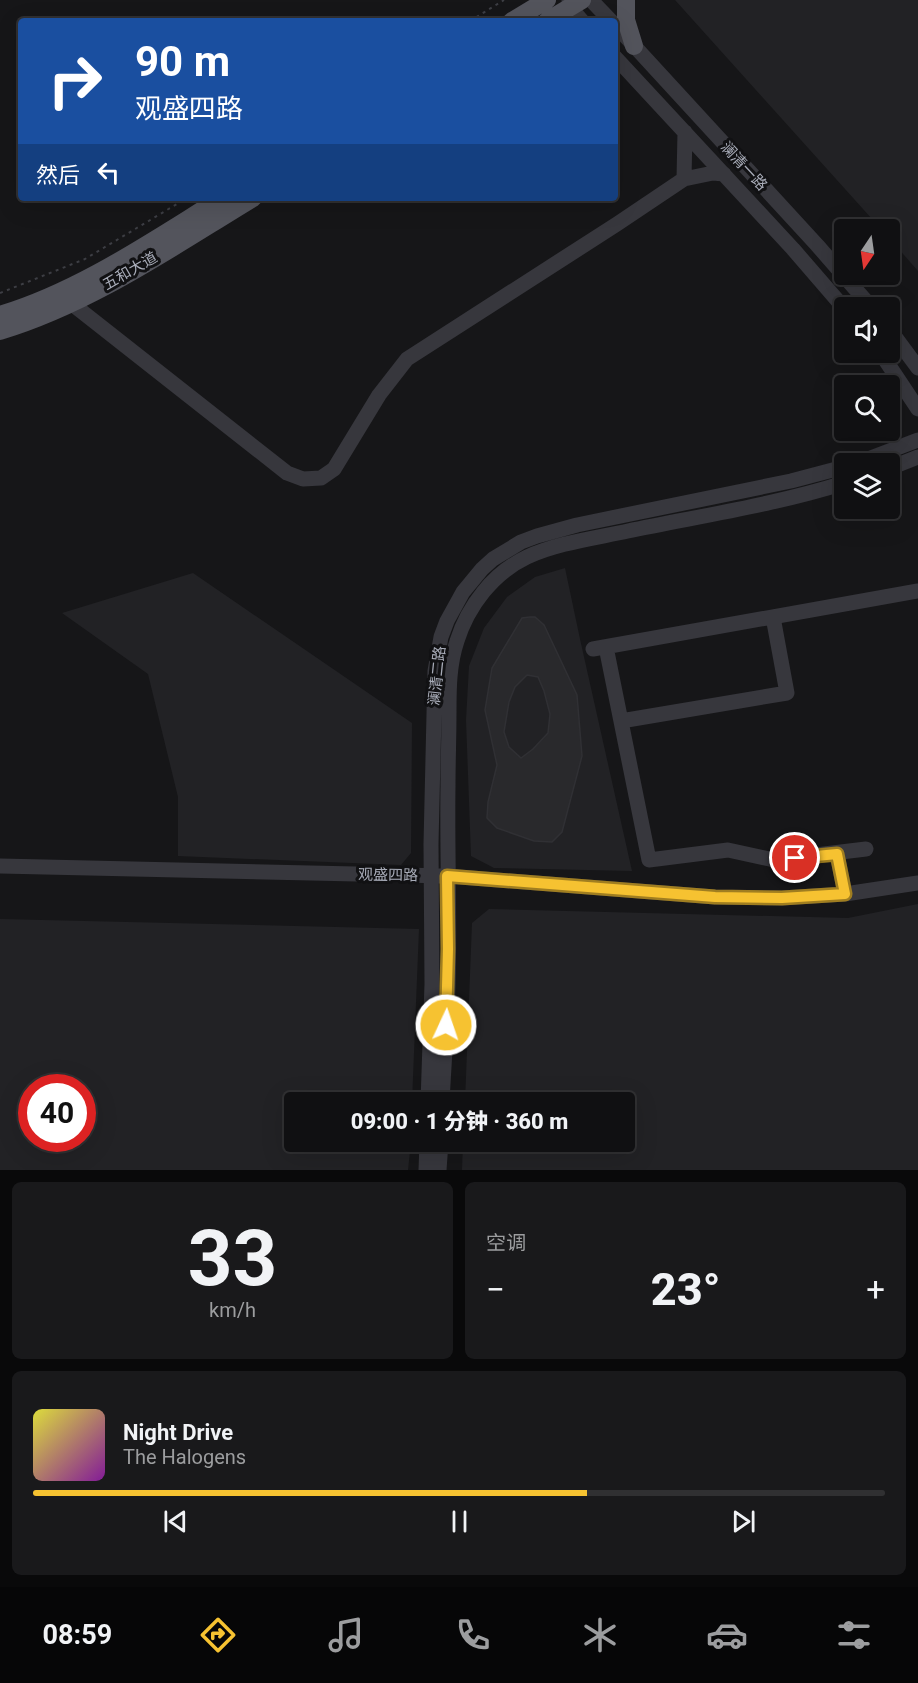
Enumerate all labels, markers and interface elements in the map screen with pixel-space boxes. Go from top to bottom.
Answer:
text: 90 m [135,37,230,86]
icon: right [36,42,114,120]
text: 观盛四路 [135,93,243,125]
street label: 澜清一路 [717,138,771,194]
icon: left [92,156,125,189]
text: 然后 [36,163,80,188]
north arrow [834,219,900,285]
map controls [834,219,900,519]
street label: 五和大道 [100,248,160,294]
button: sound [834,297,900,363]
button: search [834,375,900,441]
button: layers [834,453,900,519]
street label: 澜清二路 [425,645,449,707]
pin [769,832,820,883]
icon: arrive [778,841,811,874]
street label: 观盛四路 [358,865,418,885]
position arrow [414,993,478,1057]
speed limit sign: 40 [18,1074,96,1152]
text: 09:00 · 1 分钟 · 360 m [351,1109,568,1134]
text: 33 [188,1213,277,1304]
text: 空调 [486,1231,526,1255]
text: 23° [651,1263,720,1316]
text: − [486,1270,505,1309]
text: + [866,1270,885,1309]
text: km/h [209,1298,256,1322]
text: Night Drive [123,1420,233,1445]
text: The Halogens [123,1445,246,1469]
icon: previous [159,1505,192,1538]
icon: pause [443,1505,476,1538]
icon: next [727,1505,760,1538]
icon: directions [197,1614,239,1656]
icon: music [325,1614,367,1656]
icon: phone [452,1614,494,1656]
icon: climate [579,1614,621,1656]
icon: car [706,1614,748,1656]
icon: filters [833,1614,875,1656]
text: 08:59 [43,1619,112,1651]

